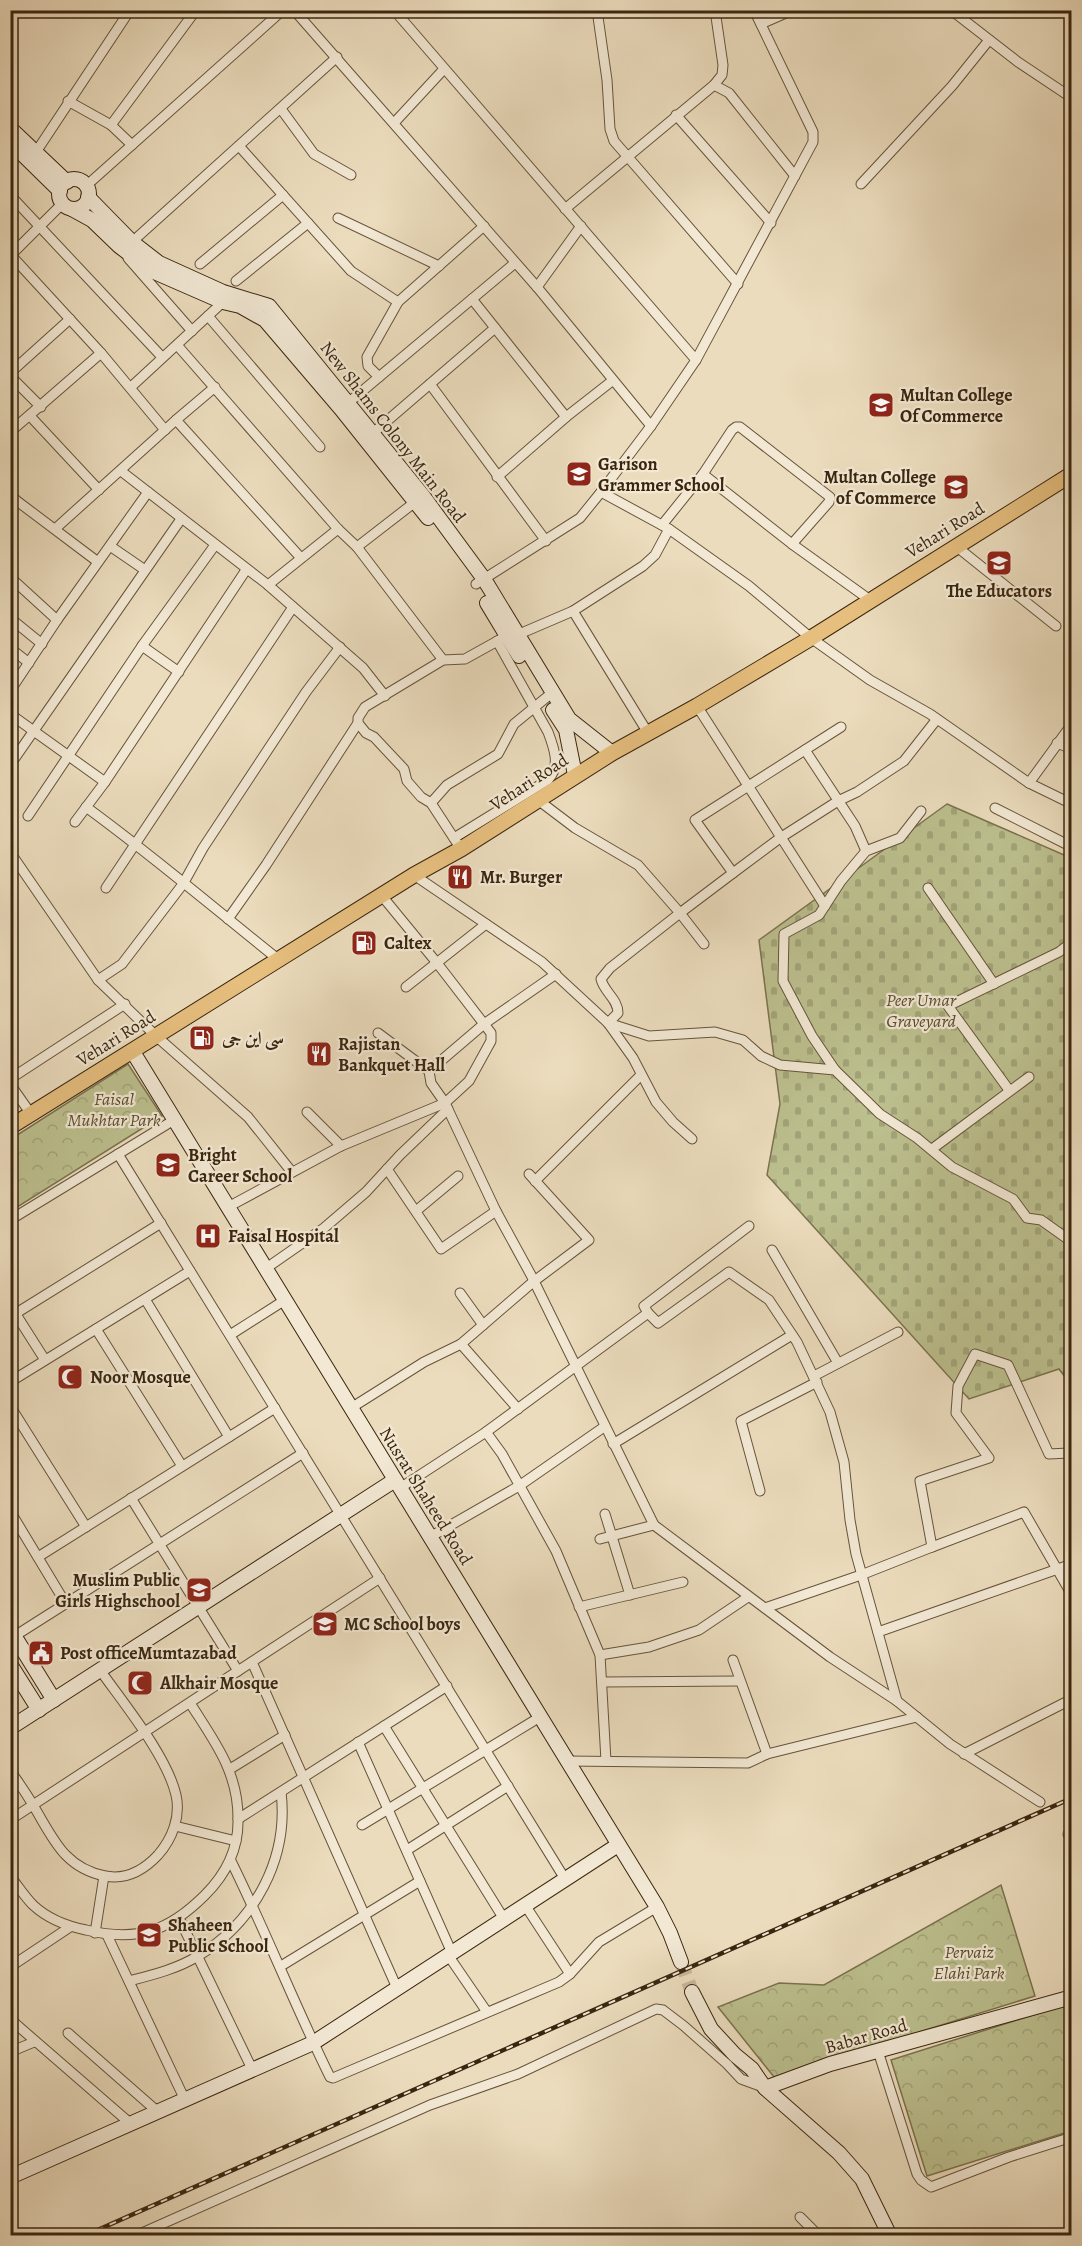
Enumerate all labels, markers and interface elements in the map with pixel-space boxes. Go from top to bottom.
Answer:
street label: New Shams Colony Main Road [315,336,472,528]
place label: Multan College Of Commerce [900,383,1012,428]
school or university icon: Multan College Of Commerce [866,390,896,420]
place label: Garison Grammer School [598,452,725,497]
school or university icon: Garison Grammer School [564,459,594,489]
place label: Multan College of Commerce [824,465,936,510]
school or university icon: Multan College of Commerce [941,472,971,502]
street label: Vehari Road [900,496,989,564]
school or university icon: The Educators [984,548,1014,578]
place label: The Educators [946,579,1052,603]
street label: Vehari Road [484,748,573,817]
restaurant icon: Mr. Burger [445,862,475,892]
place label: Mr. Burger [480,865,563,889]
fuel station icon: Caltex [349,928,379,958]
place label: Caltex [384,931,432,955]
park label: Peer Umar Graveyard [886,988,957,1033]
street label: Vehari Road [71,1004,160,1072]
fuel station icon: سی این جی [187,1023,217,1053]
place label: سی این جی [221,1026,284,1051]
place label: Rajistan Bankquet Hall [338,1032,445,1077]
restaurant icon: Rajistan Bankquet Hall [304,1039,334,1069]
park label: Faisal Mukhtar Park [67,1087,161,1132]
place label: Bright Career School [188,1143,293,1188]
school or university icon: Bright Career School [153,1150,183,1180]
hospital icon: Faisal Hospital [193,1221,223,1251]
place label: Faisal Hospital [228,1224,339,1248]
mosque icon: Noor Mosque [55,1362,85,1392]
place label: Noor Mosque [90,1365,191,1389]
street label: Nusrat Shaheed Road [374,1423,478,1570]
place label: Muslim Public Girls Highschool [55,1568,180,1613]
school or university icon: Muslim Public Girls Highschool [184,1575,214,1605]
school or university icon: MC School boys [310,1609,340,1639]
place label: MC School boys [344,1612,461,1636]
public building icon: Post officeMumtazabad [26,1638,56,1668]
place label: Post officeMumtazabad [60,1641,237,1665]
mosque icon: Alkhair Mosque [125,1668,155,1698]
place label: Alkhair Mosque [159,1671,278,1695]
place label: Shaheen Public School [168,1913,269,1958]
school or university icon: Shaheen Public School [134,1920,164,1950]
park label: Pervaiz Elahi Park [934,1940,1004,1985]
street label: Babar Road [822,2013,910,2059]

